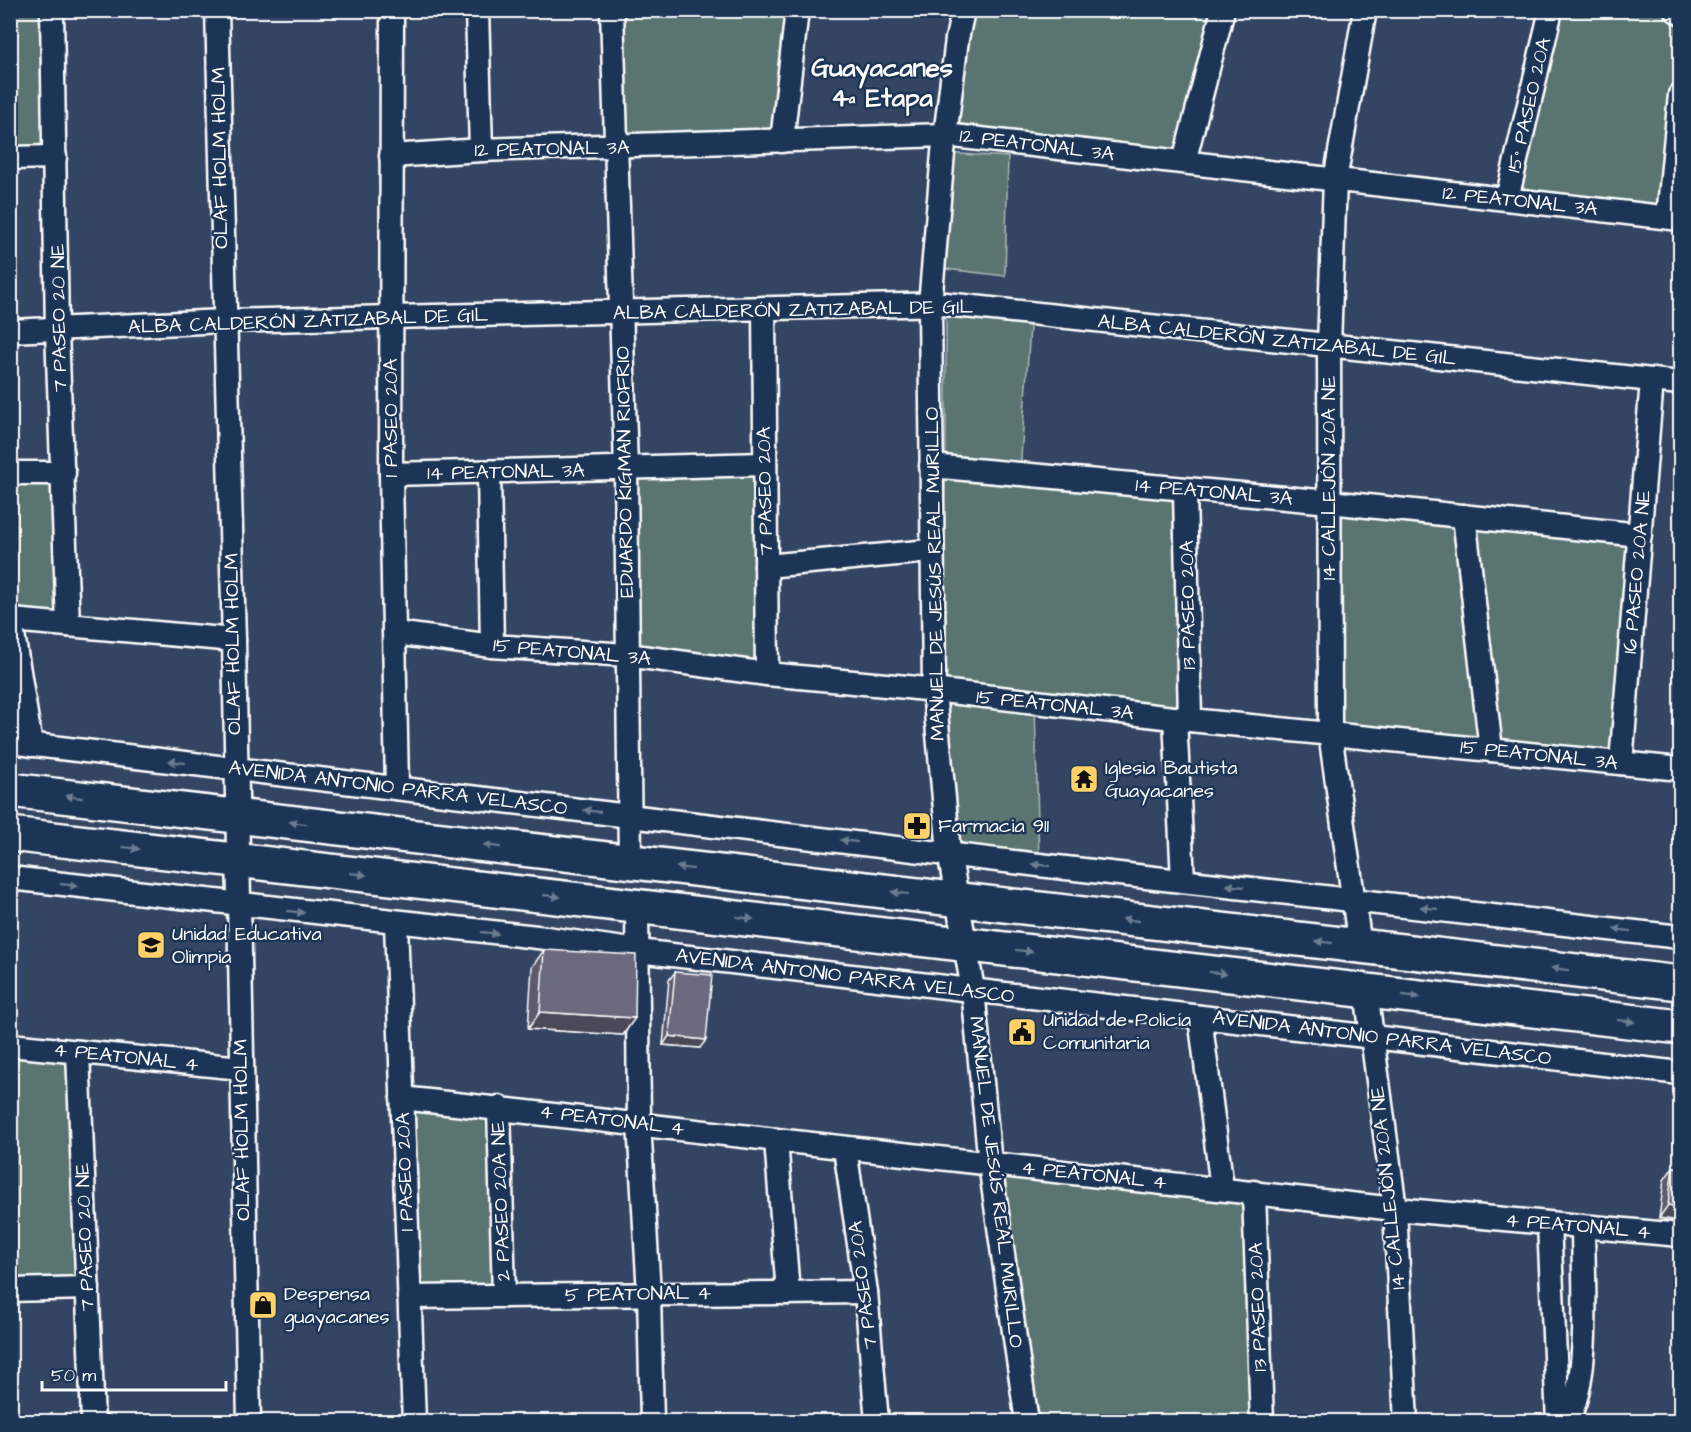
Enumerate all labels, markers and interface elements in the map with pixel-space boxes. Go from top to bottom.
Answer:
street label: 15° PASEO 20A [1500,35,1558,175]
district label: Guayacanes 4ª Etapa [811,50,953,116]
street label: OLAF HOLM HOLM [204,67,236,249]
street label: 12 PEATONAL 3A [958,122,1116,168]
street label: 12 PEATONAL 3A [474,134,630,164]
street label: 12 PEATONAL 3A [1441,179,1599,223]
street label: 7 PASEO 20 NE [44,243,74,392]
street label: ALBA CALDERÓN ZATIZABAL DE GIL [613,293,974,327]
street label: ALBA CALDERÓN ZATIZABAL DE GIL [127,301,489,341]
street label: ALBA CALDERÓN ZATIZABAL DE GIL [1096,307,1458,373]
street label: EDUARDO KIGMAN RIOFRIO [609,346,641,598]
street label: 1 PASEO 20A [377,358,405,478]
street label: 14 CALLEJÓN 20A NE [1315,376,1343,580]
street label: MANUEL DE JESÚS REAL MURILLO [918,407,952,741]
street label: 7 PASEO 20A [750,426,780,556]
street label: 14 PEATONAL 3A [427,457,585,487]
street label: 14 PEATONAL 3A [1134,471,1294,513]
street label: 16 PASEO 20A NE [1616,489,1658,655]
street label: 13 PASEO 20A [1173,540,1203,670]
street label: OLAF HOLM HOLM [217,553,249,735]
street label: 15 PEATONAL 3A [492,631,652,673]
street label: 15 PEATONAL 3A [975,683,1135,727]
street label: 15 PEATONAL 3A [1459,733,1619,777]
street label: AVENIDA ANTONIO PARRA VELASCO [227,753,569,823]
place label: Iglesia Bautista Guayacanes [1105,754,1238,806]
one-way arrow [168,758,187,767]
temple icon: Iglesia Bautista Guayacanes [1068,763,1100,795]
one-way arrow [64,792,83,802]
one-way arrow [583,806,602,816]
pharmacy icon: Farmacia 911 [901,810,933,842]
place label: Farmacia 911 [938,812,1050,840]
one-way arrow [288,818,307,828]
one-way arrow [839,836,858,846]
one-way arrow [482,841,501,850]
one-way arrow [122,843,141,852]
one-way arrow [1031,860,1050,870]
one-way arrow [676,863,695,873]
one-way arrow [348,869,367,879]
one-way arrow [59,880,78,890]
one-way arrow [1225,881,1244,891]
one-way arrow [890,888,909,898]
one-way arrow [542,891,561,901]
one-way arrow [1419,903,1438,913]
one-way arrow [287,907,306,917]
one-way arrow [736,913,755,923]
one-way arrow [1121,915,1140,924]
place label: Unidad Educativa Olimpia [172,920,322,971]
one-way arrow [1613,926,1632,935]
one-way arrow [481,928,500,938]
school or university icon: Unidad Educativa Olimpia [135,929,167,961]
one-way arrow [1315,937,1334,947]
street label: AVENIDA ANTONIO PARRA VELASCO [674,941,1016,1011]
one-way arrow [1015,946,1034,955]
one-way arrow [1550,965,1569,974]
one-way arrow [1208,968,1227,978]
one-way arrow [1402,991,1421,1001]
street label: AVENIDA ANTONIO PARRA VELASCO [1211,1003,1553,1073]
place label: Unidad de Policía Comunitaria [1043,1006,1191,1057]
street label: MANUEL DE JESÚS REAL MURILLO [962,1015,1030,1349]
public building icon: Unidad de Policía Comunitaria [1006,1016,1038,1048]
one-way arrow [1616,1016,1635,1025]
street label: 4 PEATONAL 4 [52,1035,200,1079]
street label: OLAF HOLM HOLM [226,1039,258,1221]
street label: 14 CALLEJÓN 20A NE [1363,1085,1413,1291]
street label: 4 PEATONAL 4 [538,1097,686,1143]
street label: 1 PASEO 20A [389,1112,421,1232]
street label: 2 PASEO 20A NE [484,1120,518,1282]
street label: 4 PEATONAL 4 [1020,1153,1168,1197]
street label: 7 PASEO 20 NE [68,1162,102,1312]
street label: 4 PEATONAL 4 [1504,1206,1652,1246]
street label: 7 PASEO 20A [841,1219,885,1351]
street label: 13 PASEO 20A [1242,1242,1274,1372]
street label: 5 PEATONAL 4 [565,1279,712,1309]
place label: Despensa guayacanes [284,1280,390,1332]
shop icon: Despensa guayacanes [247,1289,279,1321]
scale bar [42,1354,226,1392]
text: 50 m [51,1363,96,1388]

